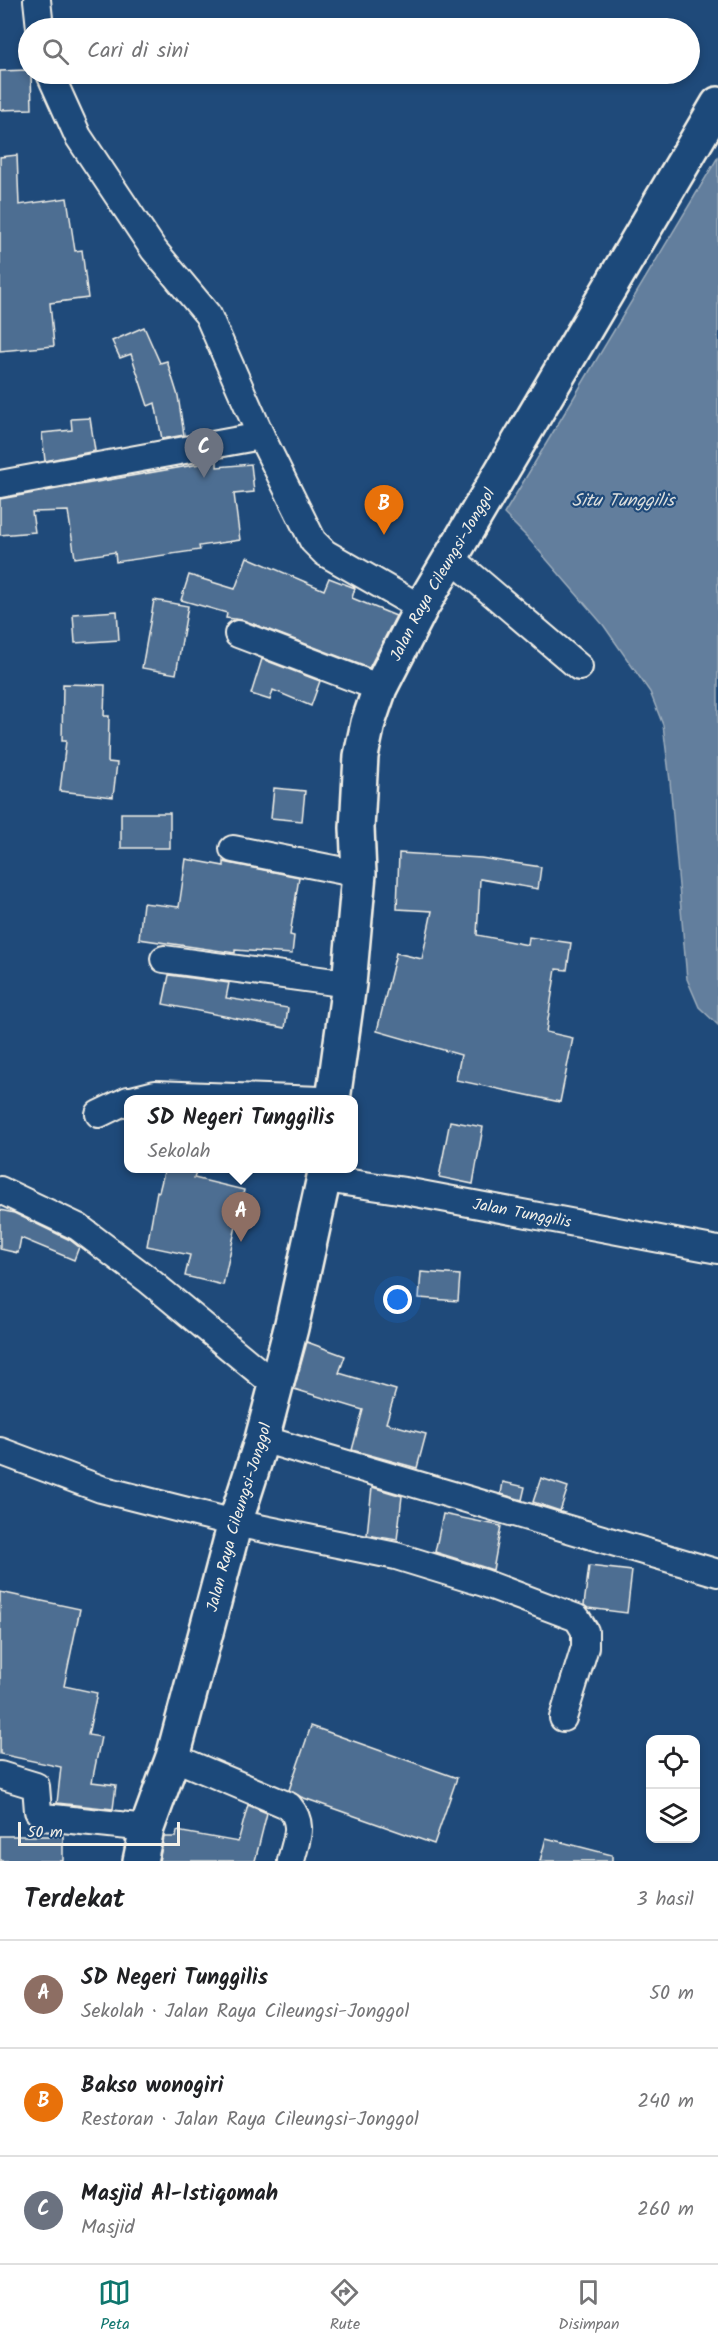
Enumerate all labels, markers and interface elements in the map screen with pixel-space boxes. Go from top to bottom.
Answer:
search box [18,18,700,84]
text: Cari di sini [87,34,188,69]
icon: search [39,35,72,68]
pin: C [184,428,224,478]
street label: Jalan Raya Cileungsi-Jonggol [383,483,502,666]
pin: B [364,486,404,535]
water label: Situ Tunggilis [572,487,676,516]
popup [124,1095,358,1173]
text: SD Negeri Tunggilis [148,1101,334,1136]
text: Sekolah [148,1136,211,1168]
pin: A [222,1192,260,1242]
street label: Jalan Tunggilis [471,1192,574,1235]
your location [383,1285,412,1314]
street label: Jalan Raya Cileungsi-Jonggol [200,1420,278,1614]
map controls [646,1735,700,1843]
button: locate [646,1735,700,1789]
button: layers [646,1789,700,1843]
scale bar [18,1819,180,1846]
text: 50 m [27,1820,63,1845]
text: Terdekat [24,1879,125,1921]
text: 3 hasil [636,1884,694,1916]
text: SD Negeri Tunggilis [81,1961,268,1996]
text: A [37,1978,50,2010]
text: 50 m [649,1978,694,2010]
text: Sekolah · Jalan Raya Cileungsi-Jonggol [81,1996,409,2028]
text: Bakso wonogiri [81,2069,223,2104]
text: B [37,2086,50,2118]
text: 240 m [637,2086,694,2118]
text: Restoran · Jalan Raya Cileungsi-Jonggol [81,2104,419,2136]
text: Masjid Al-Istiqomah [81,2177,278,2212]
text: C [37,2194,50,2226]
text: 260 m [637,2194,694,2226]
text: Masjid [81,2212,135,2244]
tab: Peta [98,2276,131,2337]
tab: Rute [328,2276,361,2337]
tab: Disimpan [558,2276,620,2337]

